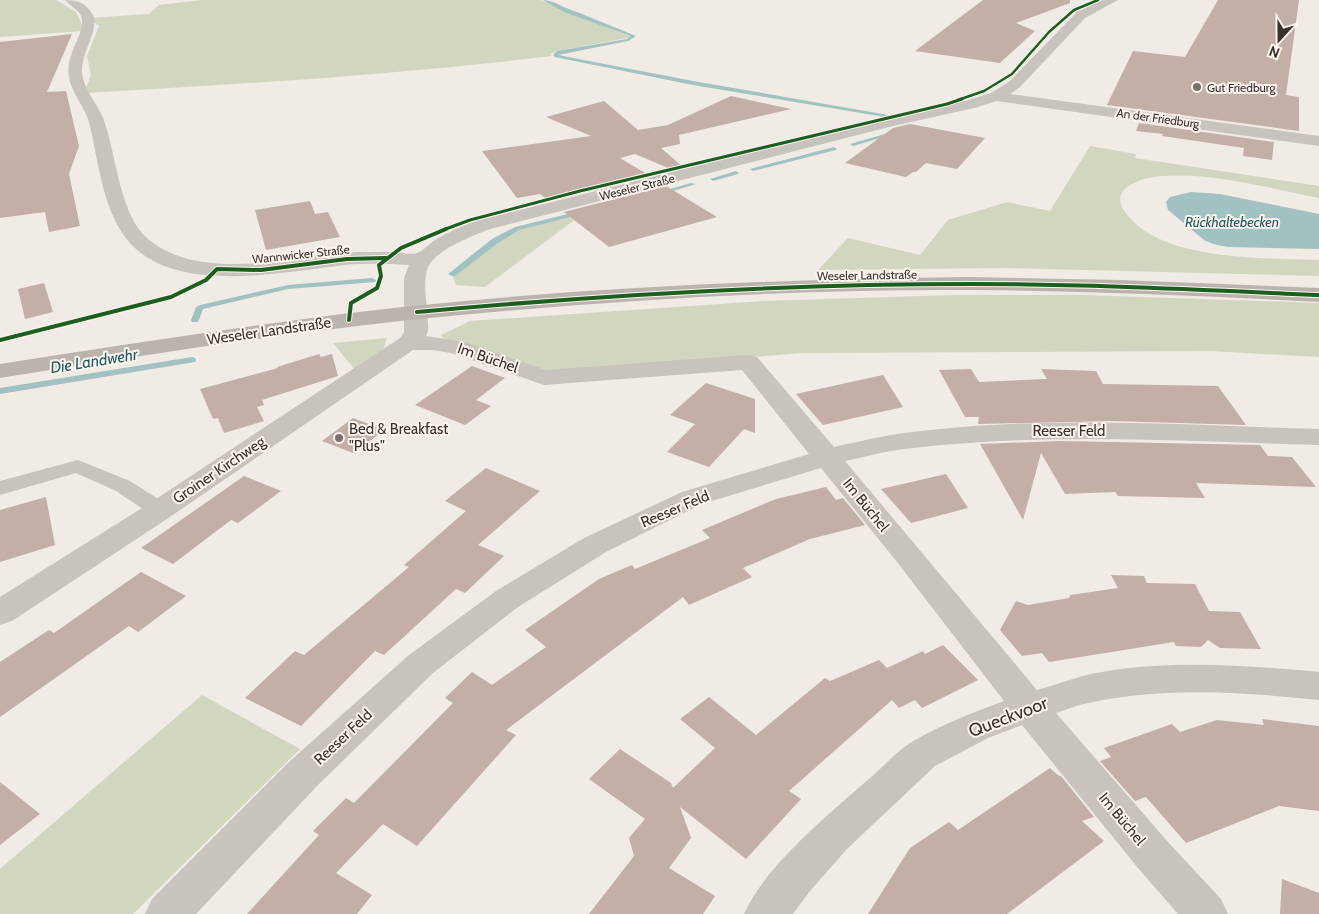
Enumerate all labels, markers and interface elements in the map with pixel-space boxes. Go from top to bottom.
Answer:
north arrow [1254,15,1304,65]
text: N [1266,42,1282,62]
place label: Gut Friedburg [1207,80,1277,95]
marker: Gut Friedburg [1191,81,1203,93]
street label: An der Friedburg [1116,105,1201,131]
street label: Weseler Straße [598,170,676,204]
water label: Rückhaltebecken [1185,213,1279,231]
street label: Wannwicker Straße [252,241,350,267]
street label: Weseler Landstraße [817,267,917,283]
street label: Weseler Landstraße [206,313,333,349]
street label: Im Büchel [455,339,521,377]
water label: Die Landwehr [49,345,140,377]
place label: Bed & Breakfast "Plus" [349,420,448,455]
street label: Reeser Feld [1033,422,1105,440]
street label: Groiner Kirchweg [169,432,269,508]
marker: Bed & Breakfast "Plus" [333,432,345,444]
street label: Im Büchel [839,475,893,536]
street label: Reeser Feld [638,486,712,532]
street label: Queckvoor [965,692,1051,742]
street label: Reeser Feld [310,706,376,768]
street label: Im Büchel [1095,789,1149,849]

